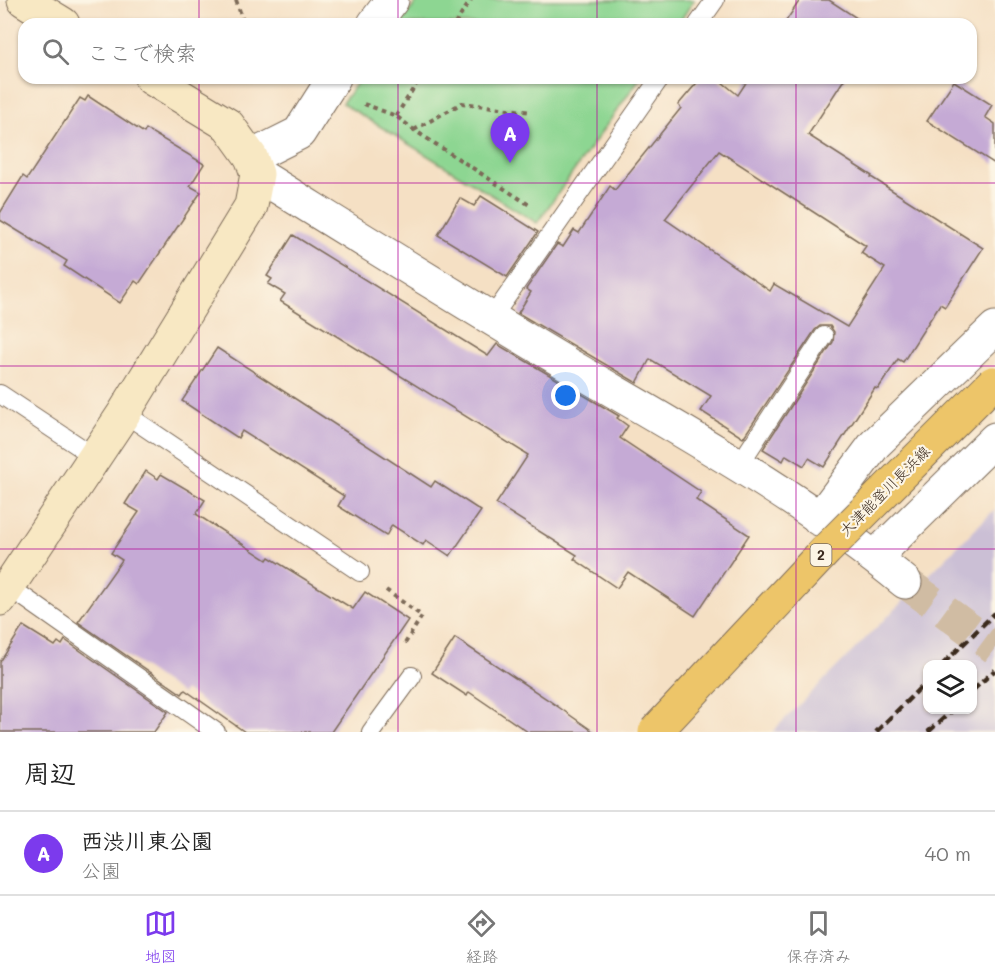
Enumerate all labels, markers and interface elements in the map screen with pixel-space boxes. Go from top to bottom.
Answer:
search box [18,18,977,84]
icon: search [39,35,72,68]
text: ここで検索 [87,38,197,67]
pin: A [490,114,530,163]
your location [551,381,580,410]
street label: 大津能登川長浜線 [835,441,934,540]
road number: 2 [810,544,832,566]
map controls [923,660,977,714]
button: layers [923,660,977,714]
text: 周辺 [24,756,76,790]
text: 西渋川東公園 [81,826,213,855]
text: A [37,840,50,866]
text: 40 m [925,840,971,866]
text: 公園 [81,857,121,883]
tab: 地図 [144,907,177,967]
tab: 経路 [465,907,498,967]
tab: 保存済み [787,907,851,967]

